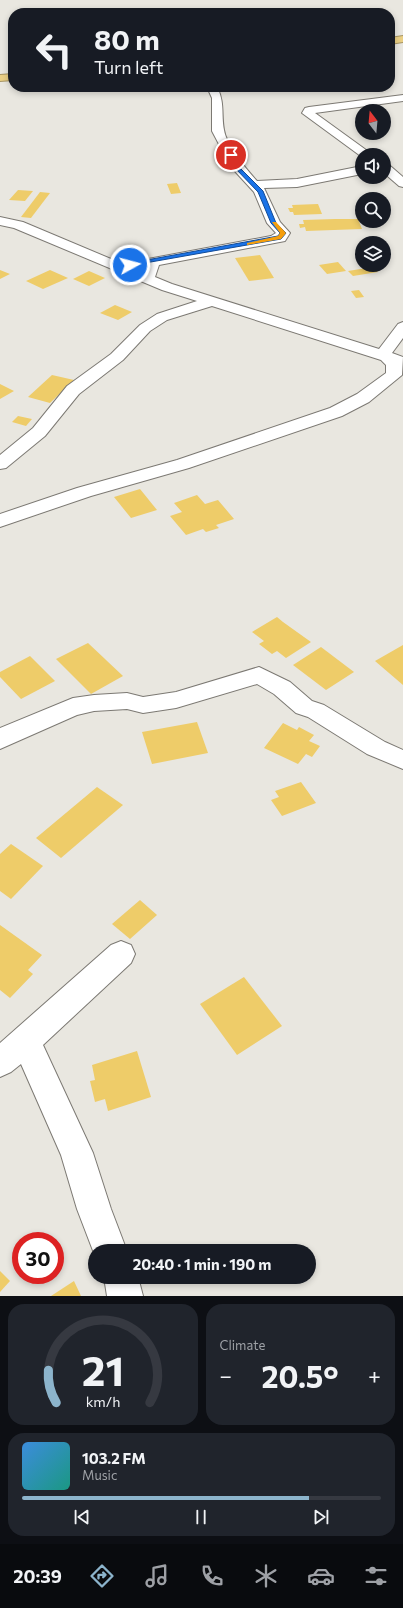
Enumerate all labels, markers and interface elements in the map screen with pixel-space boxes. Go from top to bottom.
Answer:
text: 80 m [94,22,160,56]
icon: left [28,24,80,76]
text: Turn left [94,56,163,78]
north arrow [355,104,391,140]
map controls [355,104,391,272]
pin [214,138,248,172]
icon: arrive [220,144,242,166]
button: sound [355,148,391,184]
button: search [355,192,391,228]
button: layers [355,236,391,272]
position arrow [109,244,151,286]
speed limit sign: 30 [12,1232,64,1284]
text: 20:40 · 1 min · 190 m [133,1255,271,1273]
text: Climate [220,1337,265,1353]
text: 21 [82,1343,124,1394]
text: 20.5° [262,1357,339,1394]
text: − [220,1362,232,1389]
text: + [368,1362,381,1389]
text: km/h [85,1391,120,1409]
text: 103.2 FM [82,1449,146,1467]
text: Music [82,1467,117,1483]
icon: previous [71,1506,93,1528]
icon: pause [190,1506,212,1528]
icon: next [310,1506,332,1528]
icon: directions [88,1562,116,1590]
icon: music [143,1562,171,1590]
icon: phone [198,1562,226,1590]
icon: climate [252,1562,280,1590]
icon: car [307,1562,335,1590]
icon: filters [362,1562,390,1590]
text: 20:39 [13,1565,62,1587]

